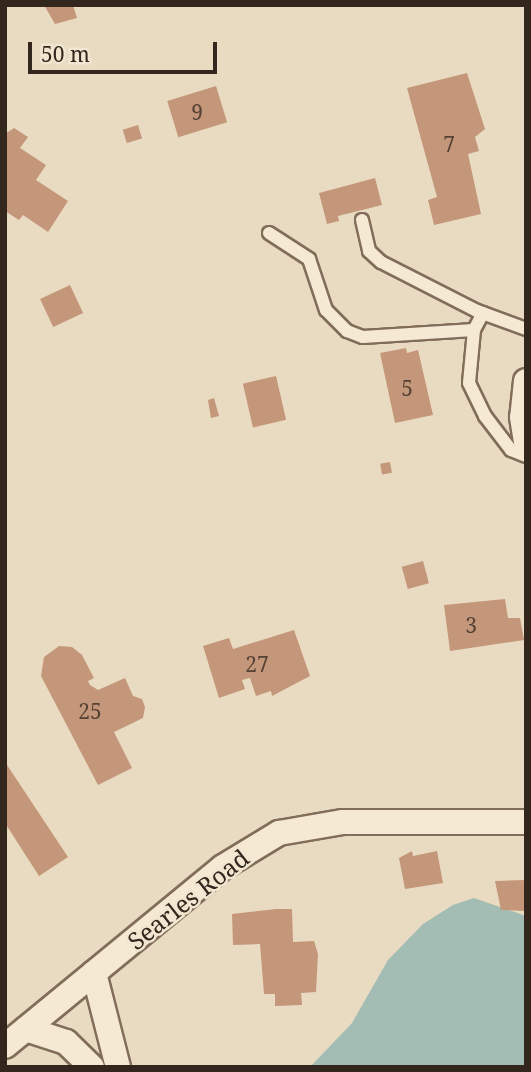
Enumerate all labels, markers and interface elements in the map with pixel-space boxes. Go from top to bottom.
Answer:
scale bar [32,28,220,72]
text: 50 m [41,40,90,68]
house number: 9 [191,99,203,125]
house number: 7 [443,131,455,157]
house number: 5 [401,375,413,401]
house number: 3 [465,612,477,638]
house number: 27 [245,651,269,677]
house number: 25 [78,698,102,724]
street label: Searles Road [122,843,254,955]

